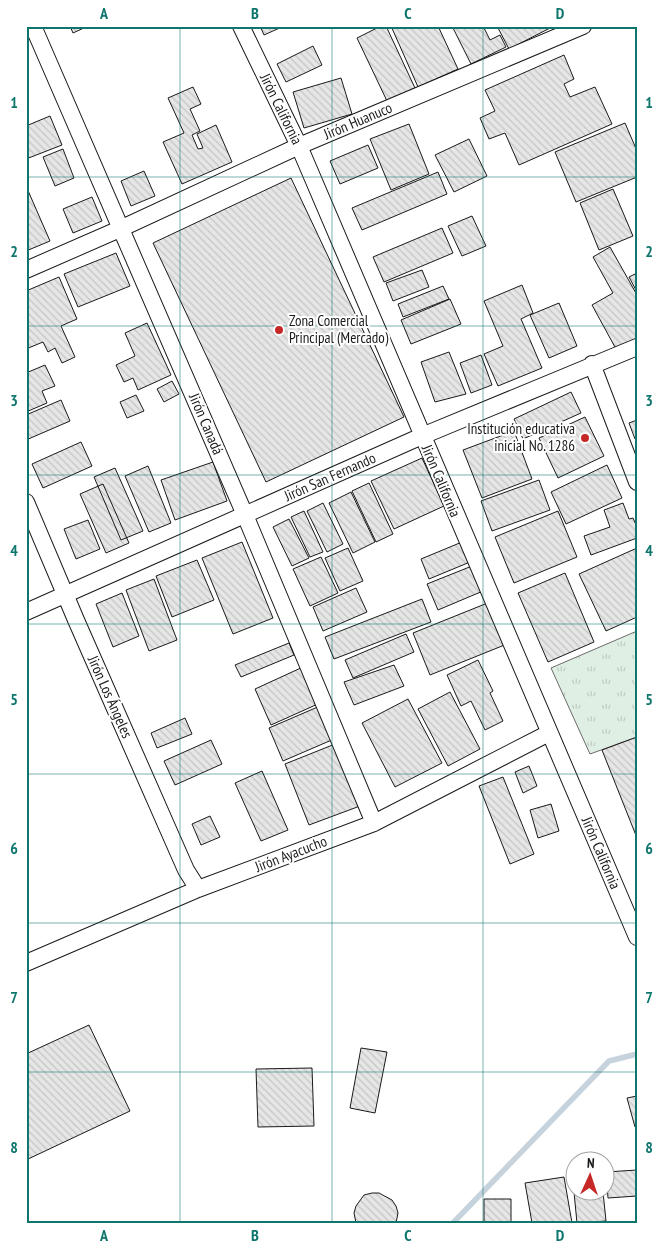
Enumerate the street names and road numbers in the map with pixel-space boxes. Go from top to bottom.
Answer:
street label: Jirón California [256,69,307,147]
street label: Jirón Huanuco [320,98,395,144]
street label: Jirón Canadá [185,389,228,457]
street label: Jirón California [417,441,465,520]
street label: Jirón San Fernando [280,448,378,506]
street label: Jirón Los Ángeles [83,652,137,741]
street label: Jirón California [577,813,625,892]
street label: Jirón Ayacucho [251,831,329,876]

